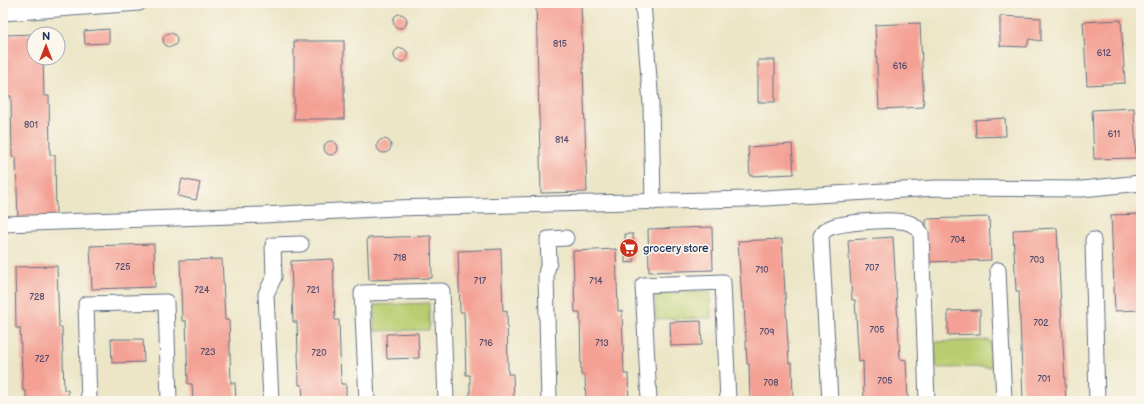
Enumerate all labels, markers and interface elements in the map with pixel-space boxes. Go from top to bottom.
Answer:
north arrow [26,26,66,66]
text: N [42,30,50,43]
house number: 815 [553,39,567,50]
house number: 612 [1097,48,1112,59]
house number: 616 [893,61,908,72]
house number: 801 [24,120,38,131]
house number: 611 [1108,129,1120,140]
house number: 814 [555,135,570,146]
house number: 704 [950,235,966,246]
supermarket icon: grocery store [618,237,640,259]
place label: grocery store [643,242,709,255]
house number: 718 [393,253,407,264]
house number: 703 [1029,255,1045,266]
house number: 725 [116,262,130,273]
house number: 707 [865,263,880,274]
house number: 710 [755,265,769,276]
house number: 717 [474,276,487,287]
house number: 714 [589,276,603,287]
house number: 724 [194,285,210,296]
house number: 721 [306,285,320,296]
house number: 728 [30,292,44,303]
house number: 702 [1033,318,1049,329]
house number: 705 [870,325,884,336]
house number: 709 [760,327,774,338]
house number: 716 [479,338,493,349]
house number: 713 [595,338,609,349]
house number: 723 [200,347,216,358]
house number: 720 [311,348,327,359]
house number: 727 [35,354,50,365]
house number: 701 [1037,374,1051,385]
house number: 705 [878,376,892,387]
house number: 708 [764,378,778,389]

